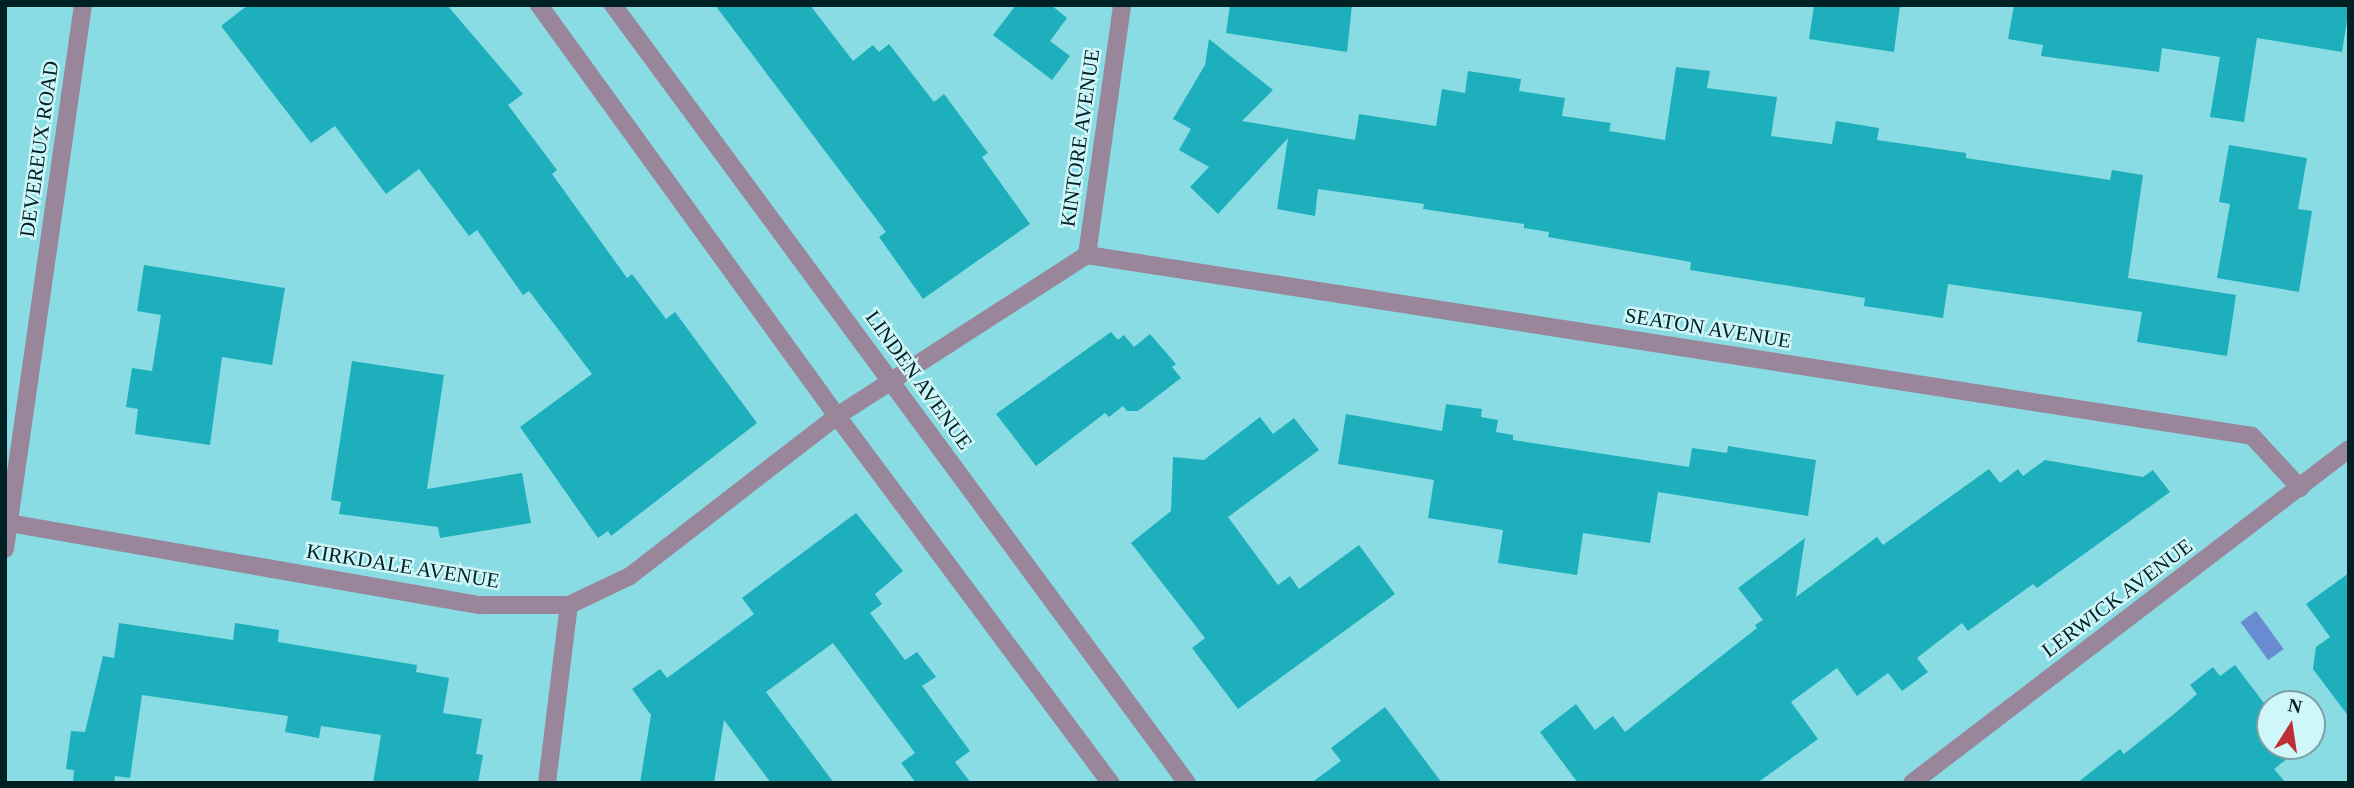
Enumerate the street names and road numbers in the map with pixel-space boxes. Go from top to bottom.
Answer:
street label: KINTORE AVENUE [1055,47,1105,229]
street label: DEVEREUX ROAD [14,59,64,239]
street label: SEATON AVENUE [1623,302,1793,354]
street label: LINDEN AVENUE [860,305,978,455]
street label: LERWICK AVENUE [2036,533,2198,663]
street label: KIRKDALE AVENUE [304,538,502,594]

